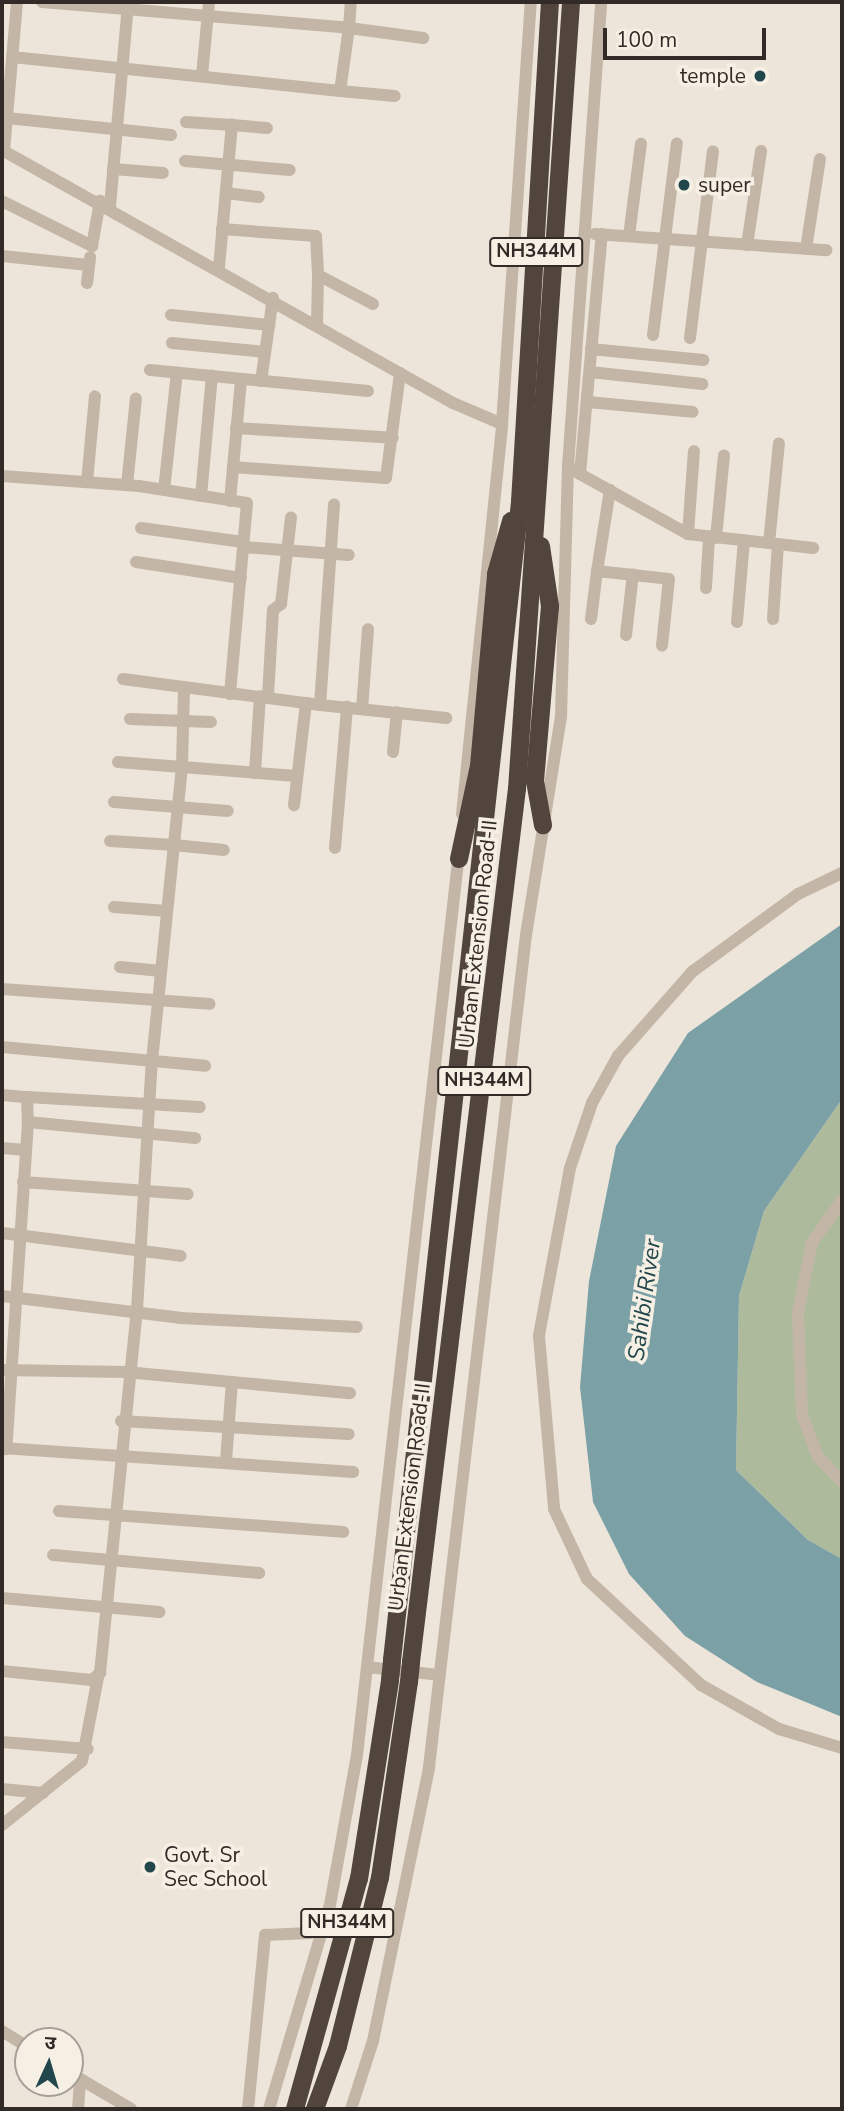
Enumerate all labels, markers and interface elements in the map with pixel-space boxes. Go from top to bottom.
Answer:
scale bar [606,14,769,58]
text: 100 m [616,26,677,54]
place label: temple [680,63,746,89]
marker: temple [752,68,768,84]
place label: super [698,172,751,198]
marker: super [676,177,692,193]
road number: NH344M [489,236,583,268]
street label: Urban Extension Road-II [453,819,503,1049]
road number: NH344M [437,1065,531,1096]
water label: Sahibi River [623,1238,667,1362]
street label: Urban Extension Road-II [383,1382,435,1612]
place label: Govt. Sr Sec School [164,1842,267,1892]
marker: Govt. Sr Sec School [142,1859,158,1875]
road number: NH344M [300,1908,394,1938]
north arrow [14,2027,84,2097]
text: उ [44,2030,57,2056]

